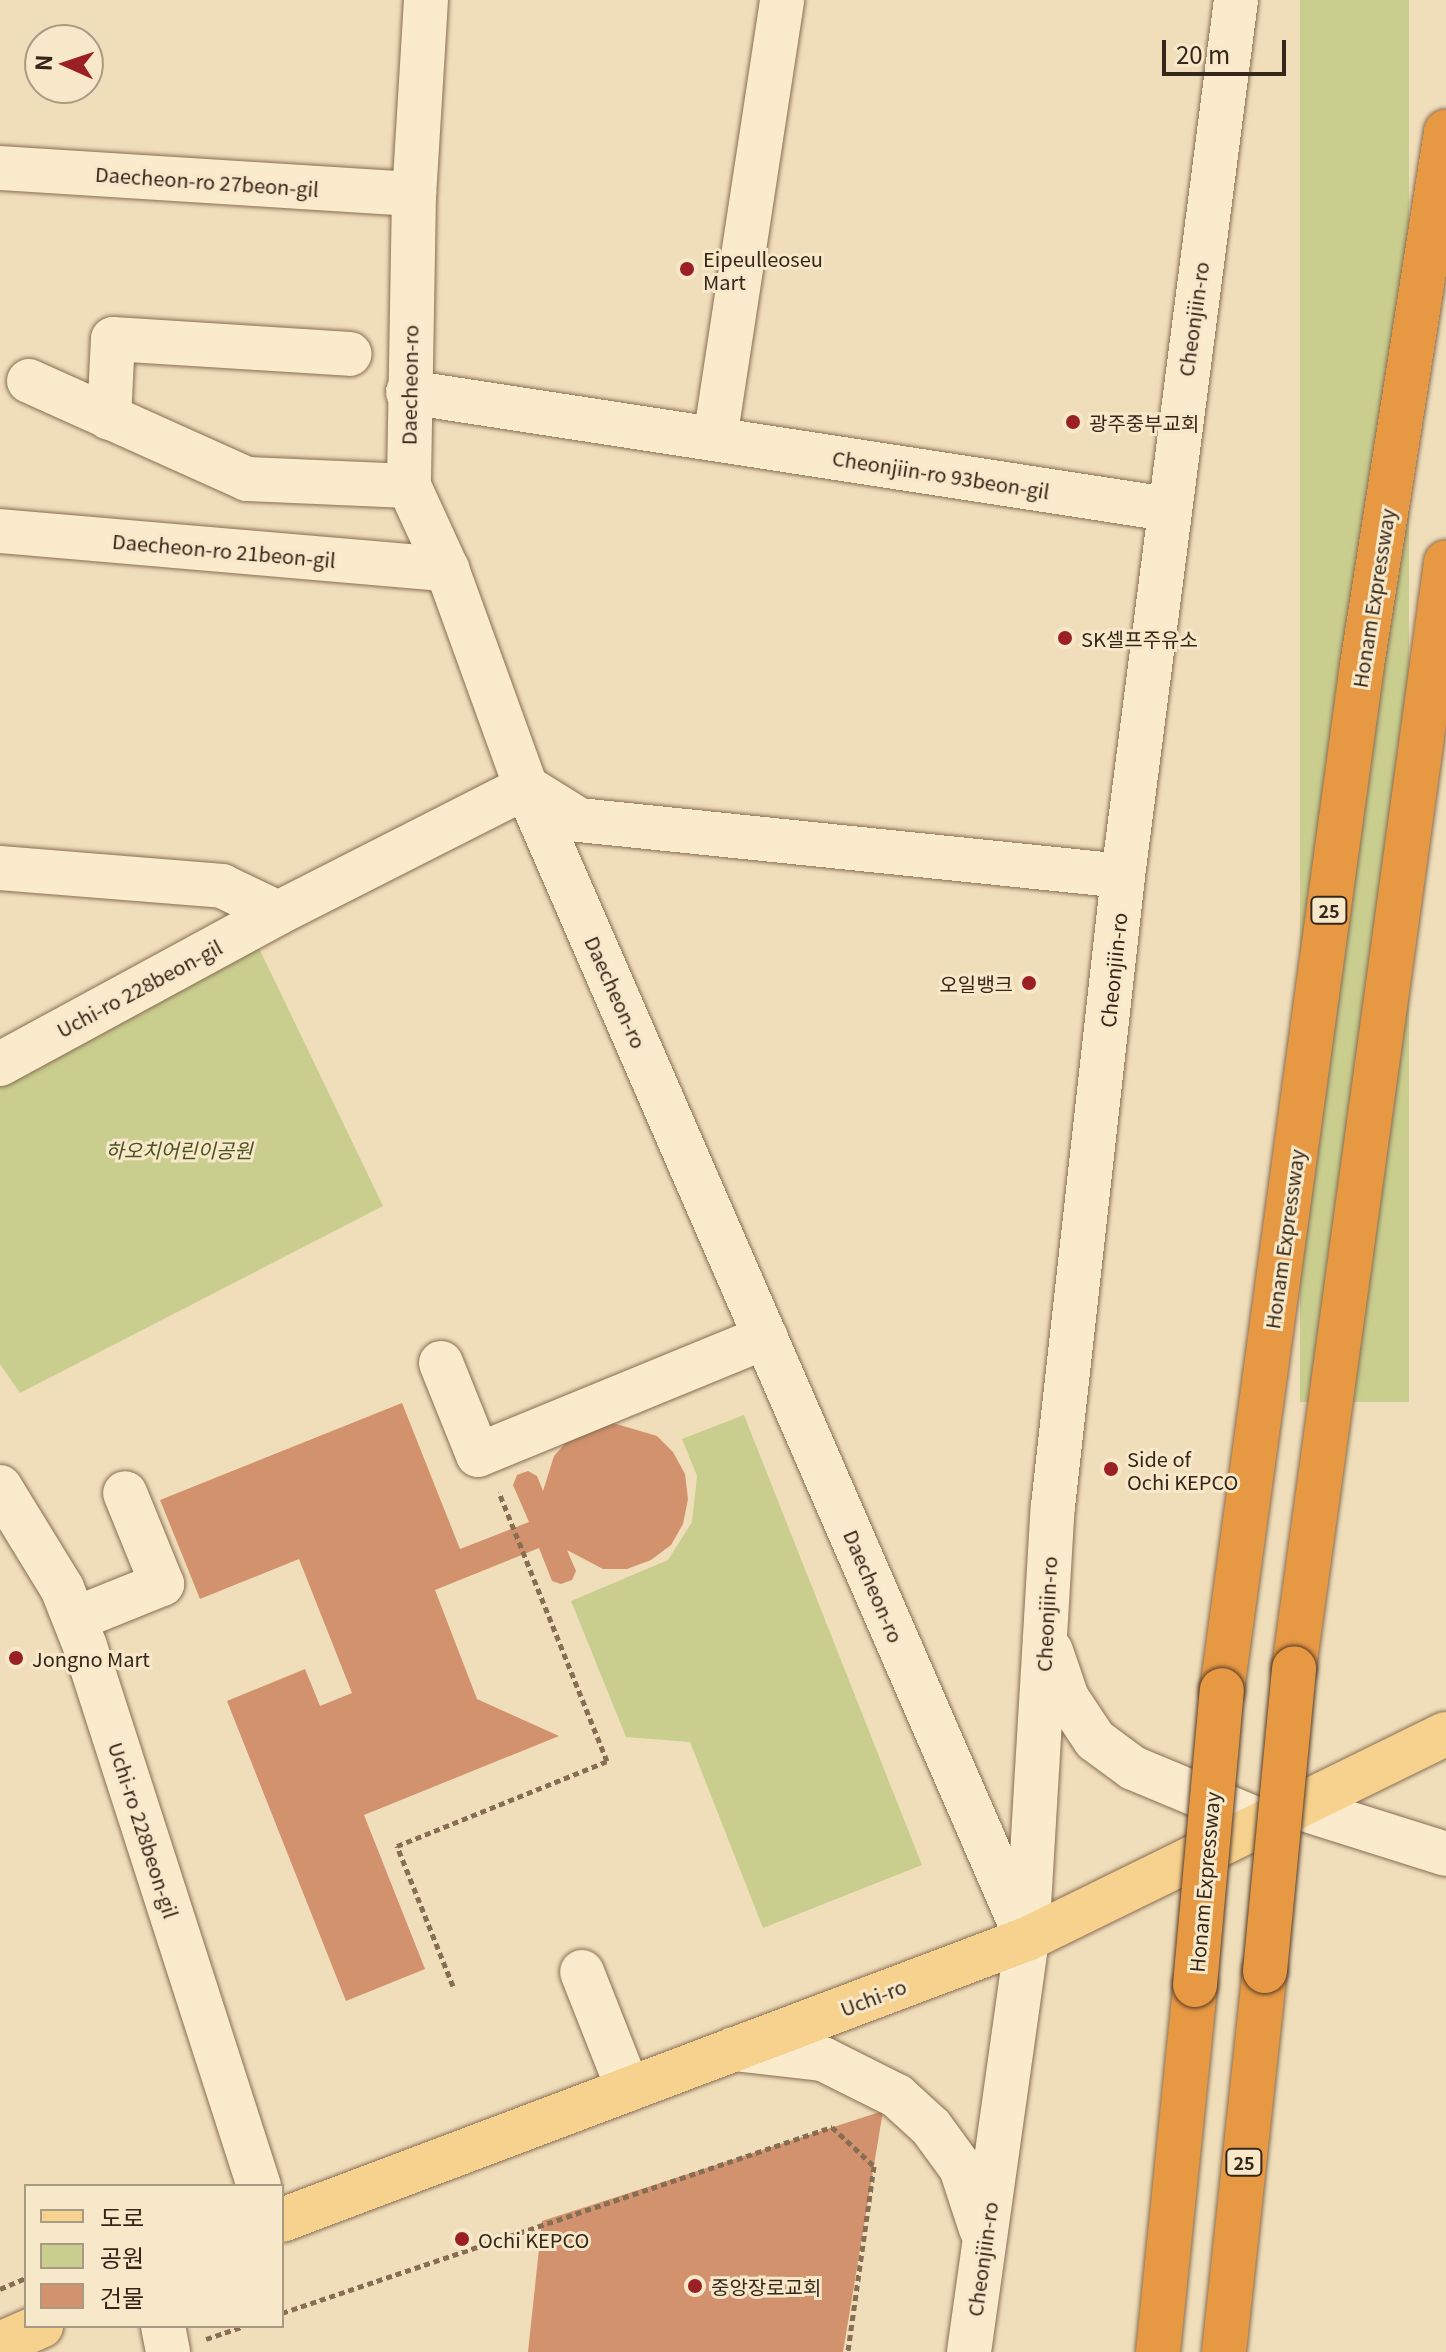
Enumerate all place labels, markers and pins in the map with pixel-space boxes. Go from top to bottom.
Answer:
place label: Eipeulleoseu Mart [703,246,823,293]
marker: Eipeulleoseu Mart [678,260,696,278]
place label: 광주중부교회 [1089,410,1199,434]
marker: 광주중부교회 [1064,413,1082,431]
place label: SK셀프주유소 [1081,626,1198,650]
marker: SK셀프주유소 [1056,629,1074,647]
place label: 오일뱅크 [939,971,1013,995]
marker: 오일뱅크 [1020,974,1038,992]
place label: Side of Ochi KEPCO [1127,1446,1238,1493]
marker: Side of Ochi KEPCO [1102,1460,1120,1478]
place label: Jongno Mart [32,1646,150,1670]
marker: Jongno Mart [7,1649,25,1667]
place label: Ochi KEPCO [478,2227,589,2251]
marker: Ochi KEPCO [453,2230,471,2248]
place label: 중앙장로교회 [711,2274,821,2298]
marker: 중앙장로교회 [686,2277,704,2295]

